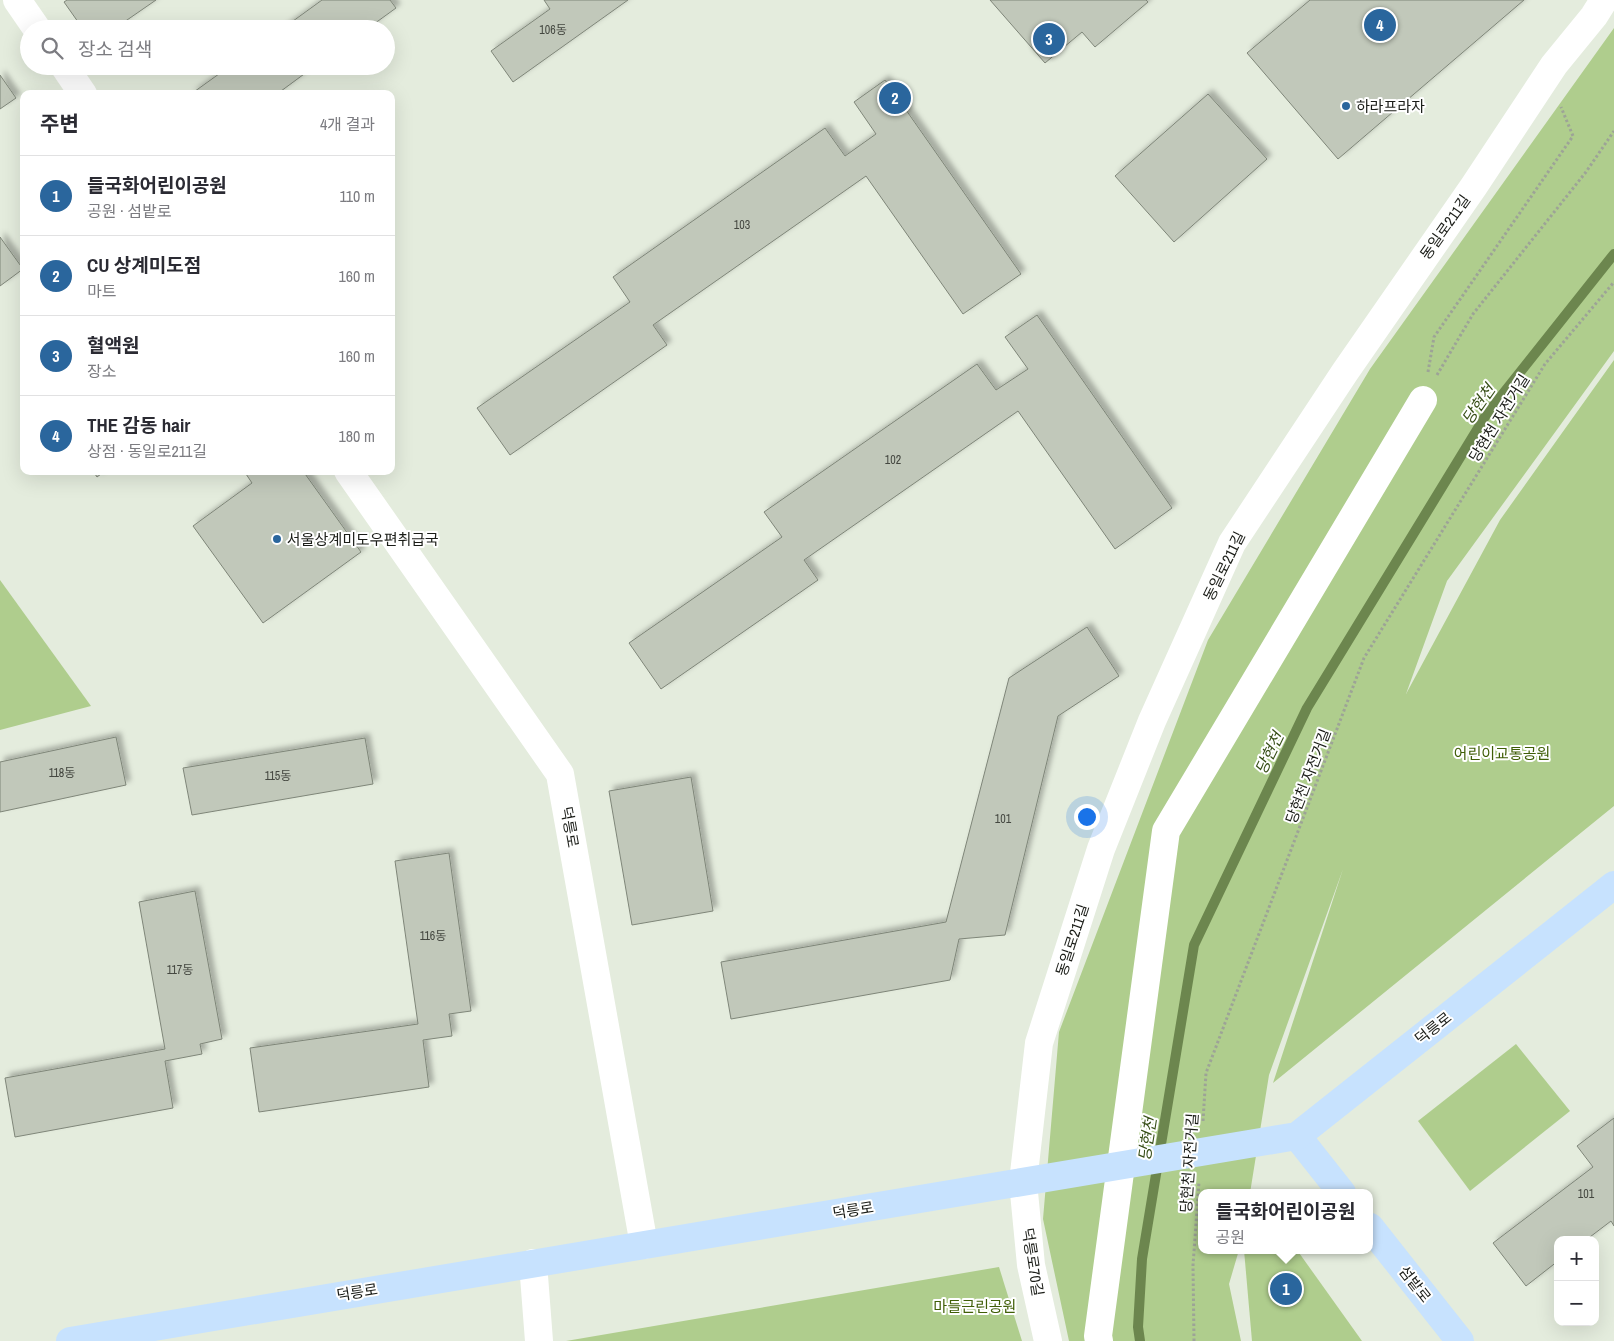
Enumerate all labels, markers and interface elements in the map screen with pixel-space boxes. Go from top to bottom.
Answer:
pin: 4 [1364,6,1396,44]
search box [20,20,395,75]
pin: 3 [1033,20,1065,58]
house number: 106동 [539,22,567,38]
icon: search [38,34,66,62]
text: 장소 검색 [78,36,152,62]
pin: 2 [879,79,911,117]
place label: 하라프라자 [1356,96,1425,117]
marker: 하라프라자 [1340,100,1352,112]
text: 주변 [40,109,79,138]
text: 4개 결과 [320,113,375,135]
text: 들국화어린이공원 [87,172,227,198]
text: 1 [52,185,60,207]
text: 110 m [339,185,375,207]
street label: 동일로211길 [1415,190,1475,264]
text: 공원 · 섬밭로 [87,200,172,222]
house number: 103 [734,217,750,233]
text: CU 상계미도점 [87,252,201,278]
text: 2 [52,265,60,287]
text: 160 m [339,265,375,287]
text: 마트 [87,280,116,302]
text: 혈액원 [87,332,139,358]
text: 3 [52,345,60,367]
text: 160 m [339,345,375,367]
text: 장소 [87,360,116,382]
street label: 당현천 자전거길 [1464,370,1534,466]
water label: 당현천 [1456,378,1501,428]
text: THE 감동 hair [87,412,190,438]
text: 4 [52,425,60,447]
text: 180 m [339,425,375,447]
text: 상점 · 동일로211길 [87,440,207,462]
house number: 102 [885,452,901,468]
street label: 동일로211길 [1198,528,1250,604]
place label: 서울상계미도우편취급국 [287,529,439,550]
marker: 서울상계미도우편취급국 [271,533,283,545]
water label: 당현천 [1249,726,1290,778]
street label: 당현천 자전거길 [1280,726,1336,826]
park label: 어린이교통공원 [1454,743,1550,764]
house number: 118동 [49,765,75,781]
house number: 115동 [265,768,291,784]
your location [1074,804,1100,830]
street label: 덕릉로 [556,805,584,849]
house number: 101 [995,811,1012,827]
street label: 동일로211길 [1050,901,1094,979]
house number: 116동 [420,928,446,944]
house number: 117동 [167,962,193,978]
street label: 덕릉로 [1410,1007,1456,1049]
street label: 당현천 자전거길 [1175,1112,1203,1214]
water label: 당현천 [1133,1113,1162,1163]
house number: 101 [1578,1186,1595,1202]
popup [1198,1189,1373,1254]
street label: 덕릉로 [831,1196,875,1224]
text: 들국화어린이공원 [1216,1198,1355,1224]
street label: 덕릉로70길 [1017,1226,1049,1298]
text: 공원 [1216,1226,1245,1248]
map controls [1554,1236,1599,1326]
button: + [1554,1236,1599,1281]
street label: 섬밭로 [1394,1261,1436,1307]
pin: 1 [1270,1270,1302,1308]
street label: 덕릉로 [335,1278,379,1306]
button: − [1554,1281,1599,1326]
park label: 마들근린공원 [934,1296,1016,1317]

